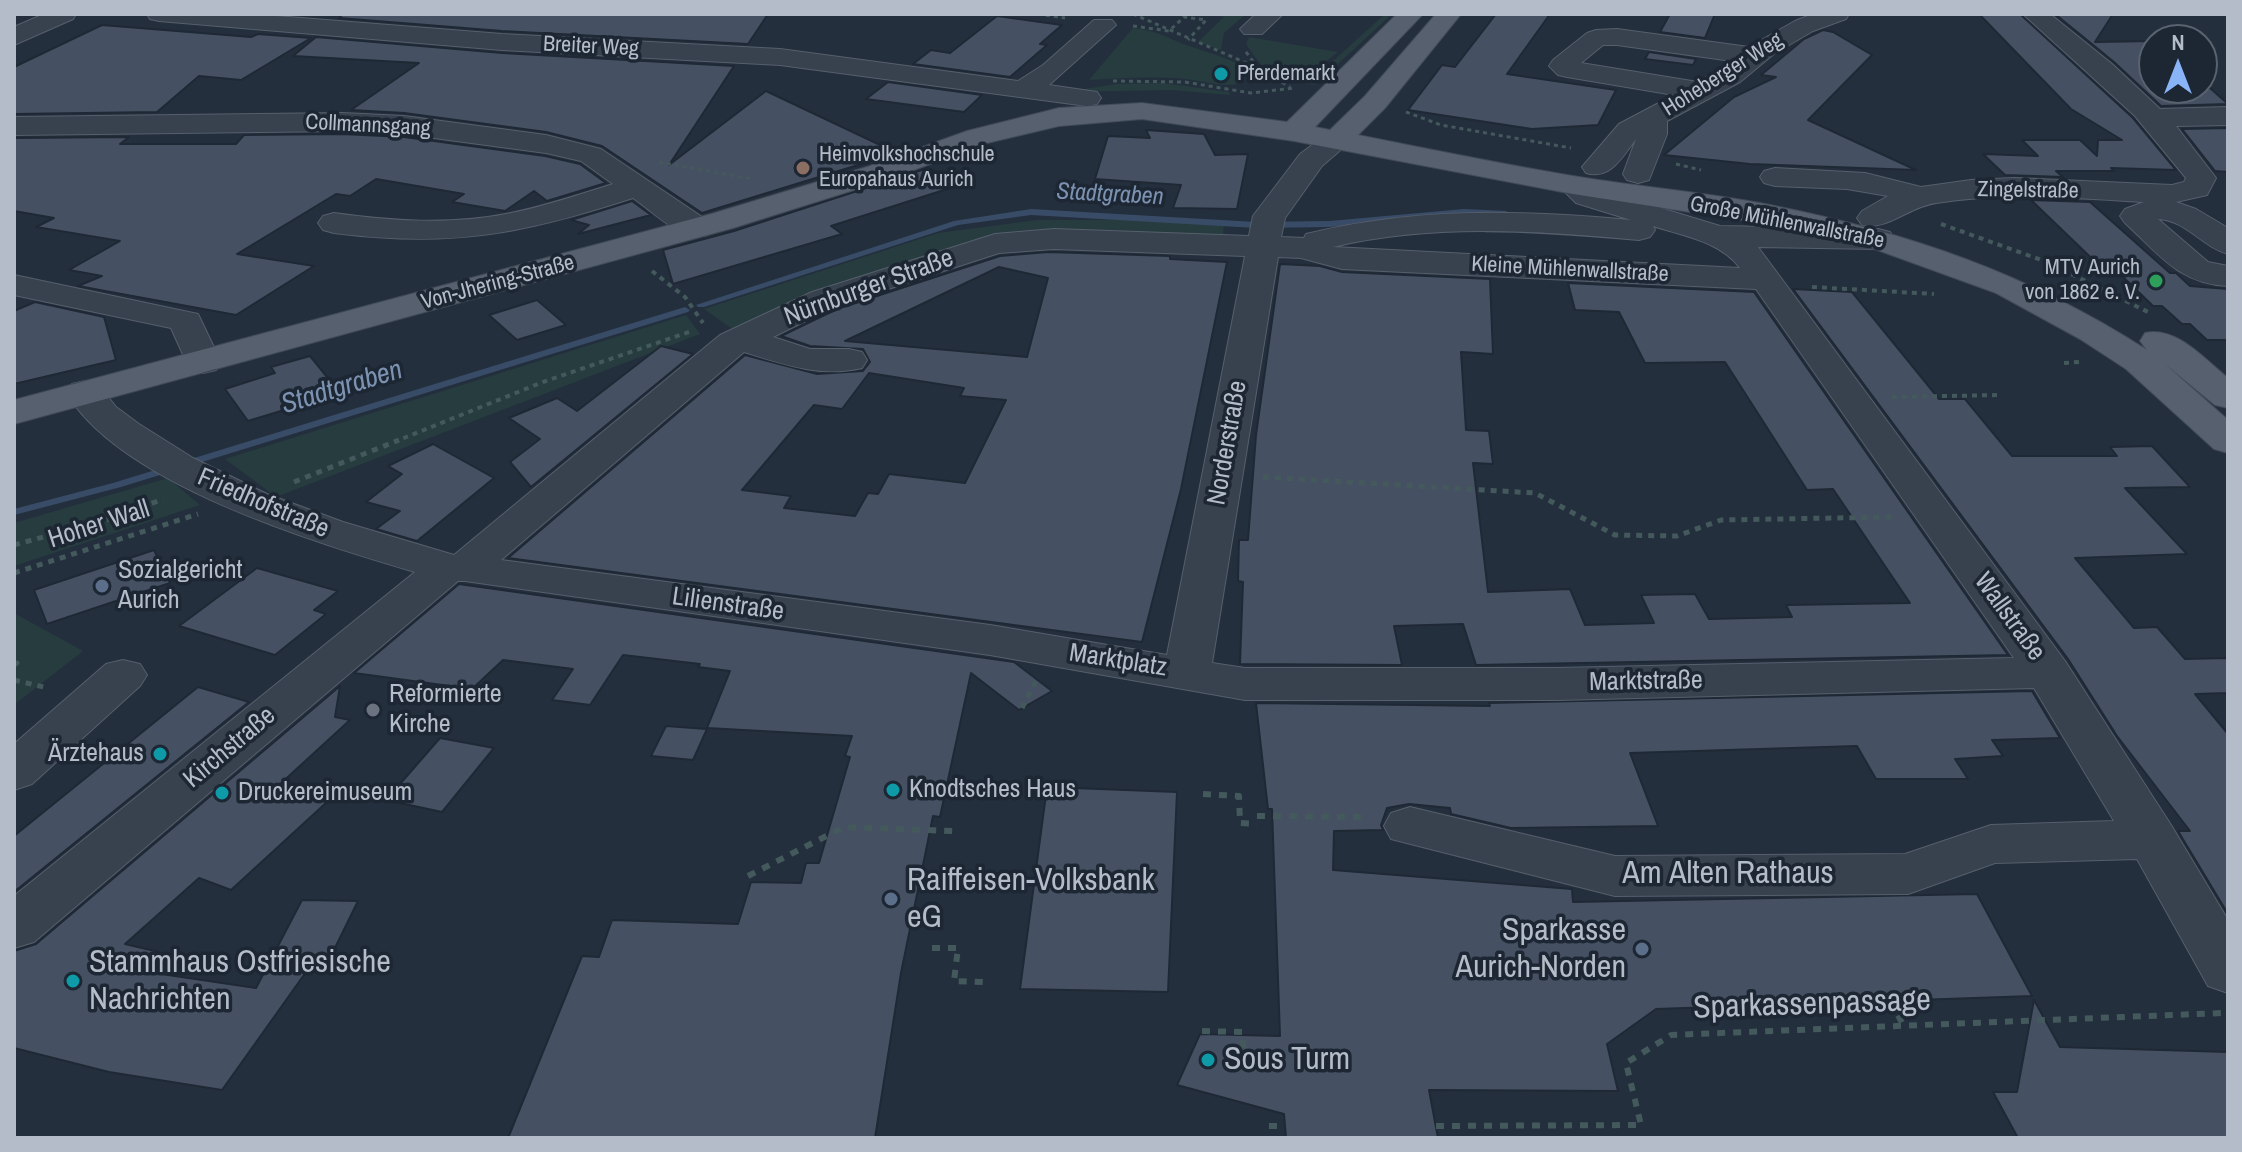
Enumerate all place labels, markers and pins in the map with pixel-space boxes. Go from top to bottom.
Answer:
place label: Pferdemarkt [1237,61,1335,87]
marker: Pferdemarkt [1212,65,1230,83]
place label: Heimvolkshochschule Europahaus Aurich [819,142,994,194]
marker: Heimvolkshochschule Europahaus Aurich [794,159,812,177]
place label: MTV Aurich von 1862 e. V. [2025,255,2140,306]
marker: MTV Aurich von 1862 e. V. [2147,272,2165,290]
place label: Sozialgericht Aurich [118,555,242,616]
marker: Sozialgericht Aurich [93,577,111,595]
place label: Reformierte Kirche [389,679,502,740]
marker: Reformierte Kirche [364,701,382,719]
place label: Ärztehaus [48,738,144,770]
marker: Ärztehaus [151,745,169,763]
place label: Knodtsches Haus [909,774,1076,806]
place label: Druckereimuseum [238,777,412,809]
marker: Knodtsches Haus [884,781,902,799]
marker: Druckereimuseum [213,784,231,802]
place label: Raiffeisen-Volksbank eG [907,862,1155,937]
marker: Raiffeisen-Volksbank eG [882,890,900,908]
place label: Sparkasse Aurich-Norden [1455,912,1626,987]
marker: Sparkasse Aurich-Norden [1633,940,1651,958]
place label: Stammhaus Ostfriesische Nachrichten [89,944,391,1019]
marker: Stammhaus Ostfriesische Nachrichten [64,972,82,990]
place label: Sous Turm [1224,1041,1350,1079]
marker: Sous Turm [1199,1051,1217,1069]

